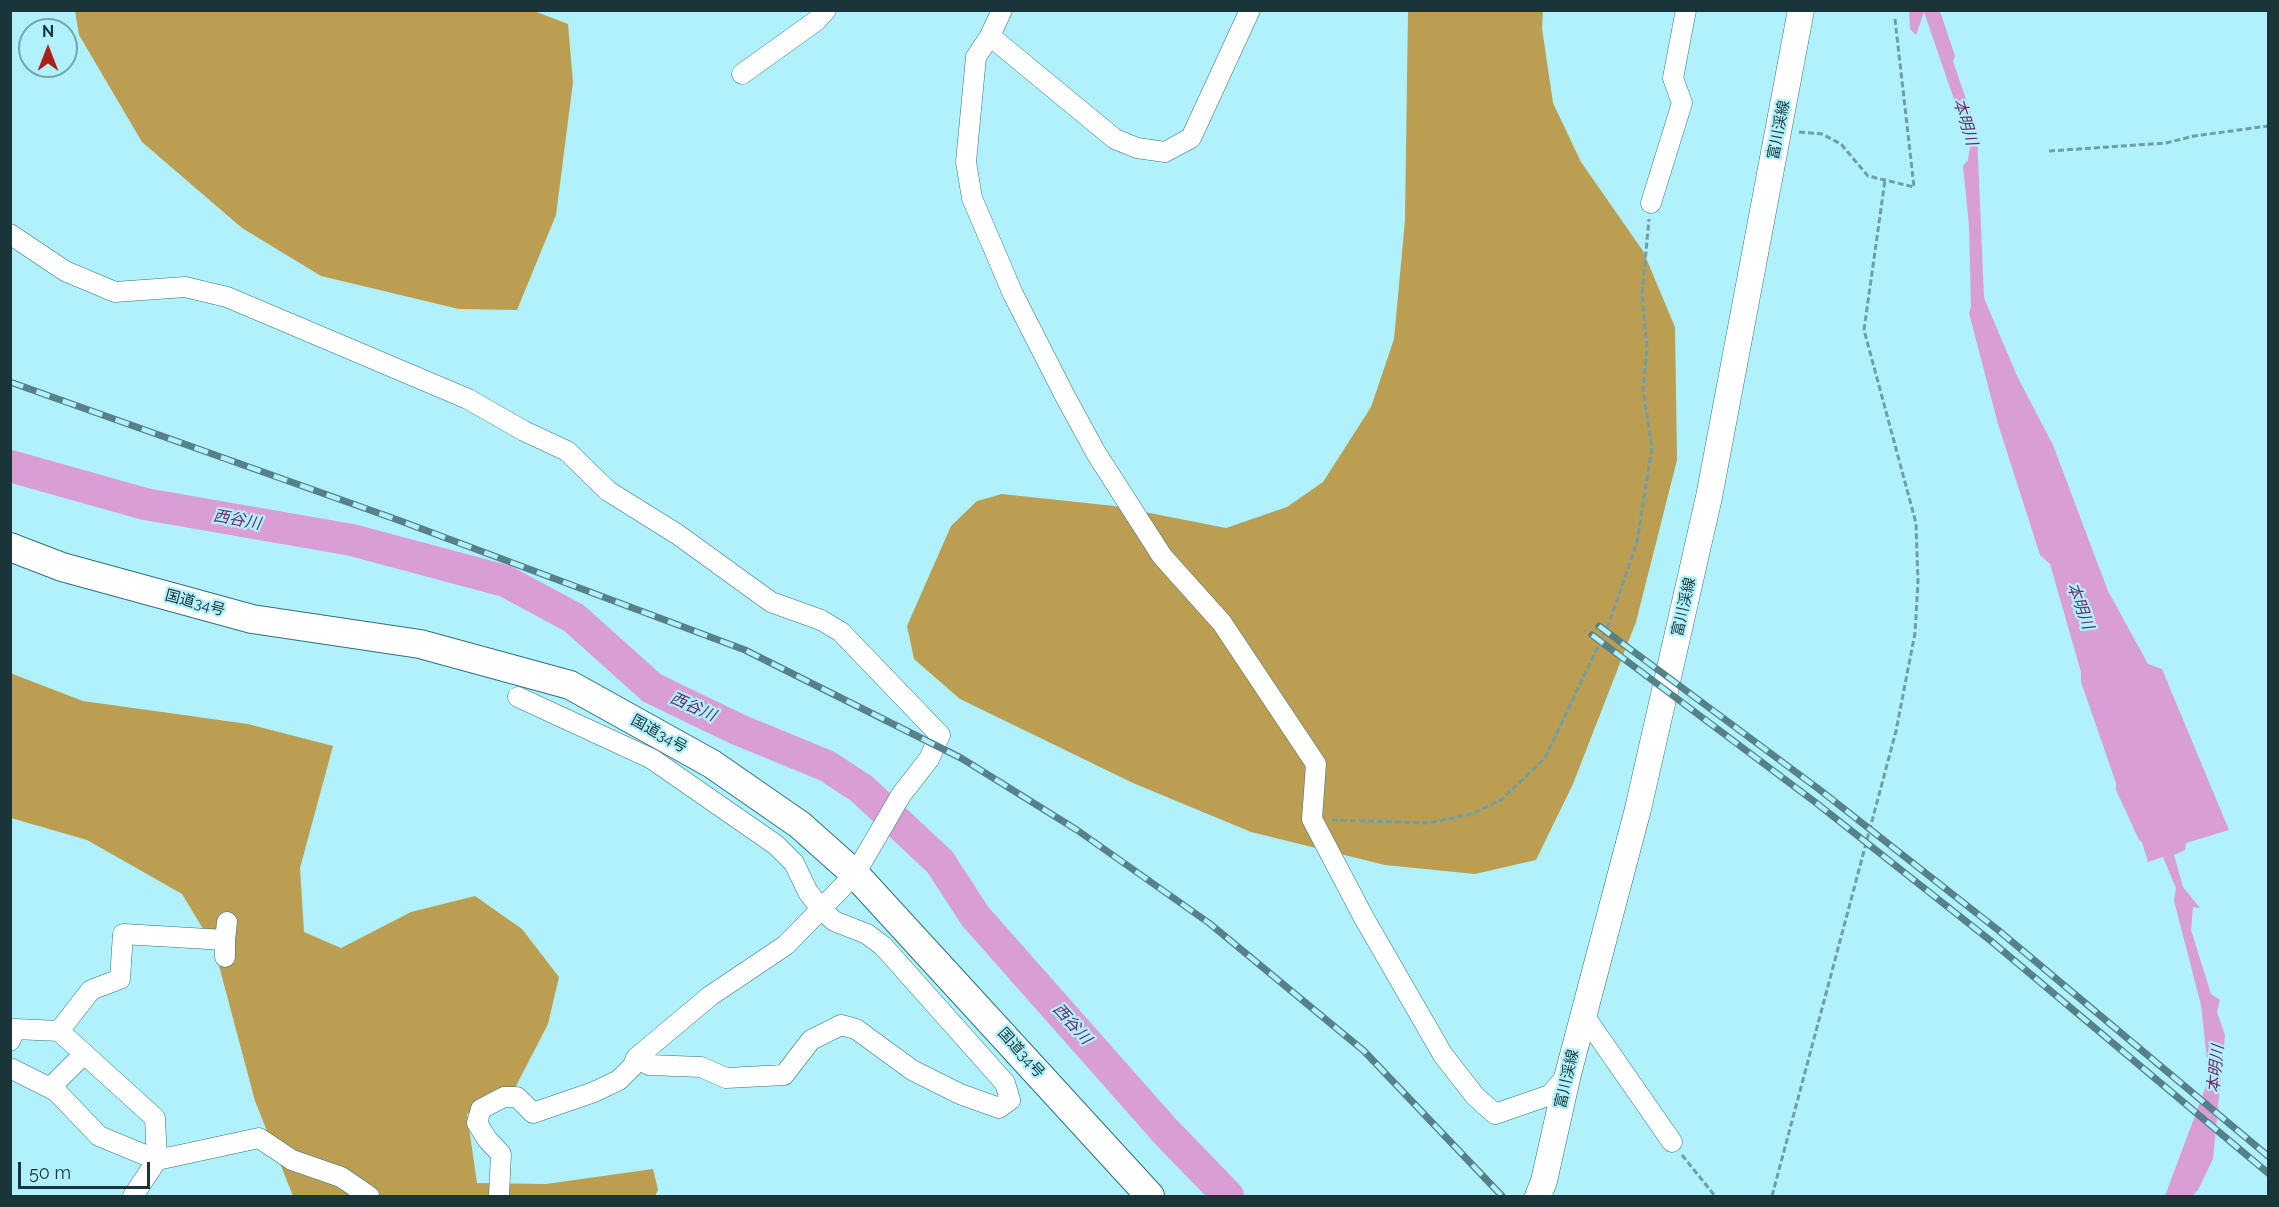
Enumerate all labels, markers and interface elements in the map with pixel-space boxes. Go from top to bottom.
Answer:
north arrow [18,18,78,78]
text: N [42,22,54,41]
water label: 本明川 [1949,96,1981,148]
street label: 富川渓線 [1764,99,1794,161]
water label: 西谷川 [212,506,262,534]
street label: 富川渓線 [1668,576,1700,638]
water label: 本明川 [2063,580,2097,632]
street label: 国道34号 [163,586,227,620]
water label: 西谷川 [667,688,719,726]
street label: 国道34号 [628,711,690,757]
water label: 西谷川 [1049,1000,1095,1048]
street label: 国道34号 [994,1024,1048,1082]
water label: 本明川 [2204,1044,2228,1094]
street label: 富川渓線 [1551,1048,1583,1110]
scale bar [21,1150,153,1188]
text: 50 m [29,1162,71,1183]

